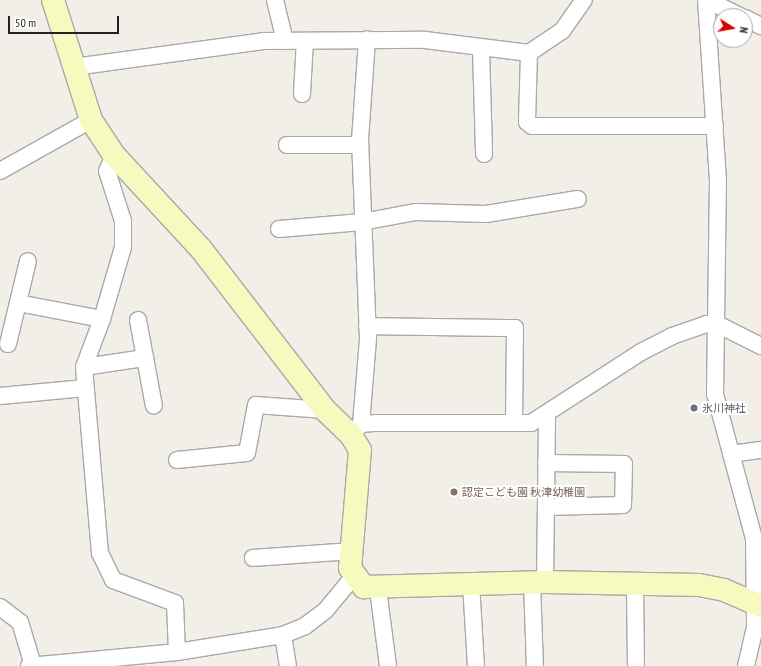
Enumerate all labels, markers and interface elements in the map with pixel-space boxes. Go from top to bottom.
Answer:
scale bar [10,8,121,34]
north arrow [713,8,753,48]
text: 50 m [15,15,36,30]
text: N [736,26,751,34]
place label: 氷川神社 [702,401,746,415]
marker: 氷川神社 [689,403,699,413]
place label: 認定こども園 秋津幼稚園 [462,485,585,499]
marker: 認定こども園 秋津幼稚園 [449,487,459,497]

